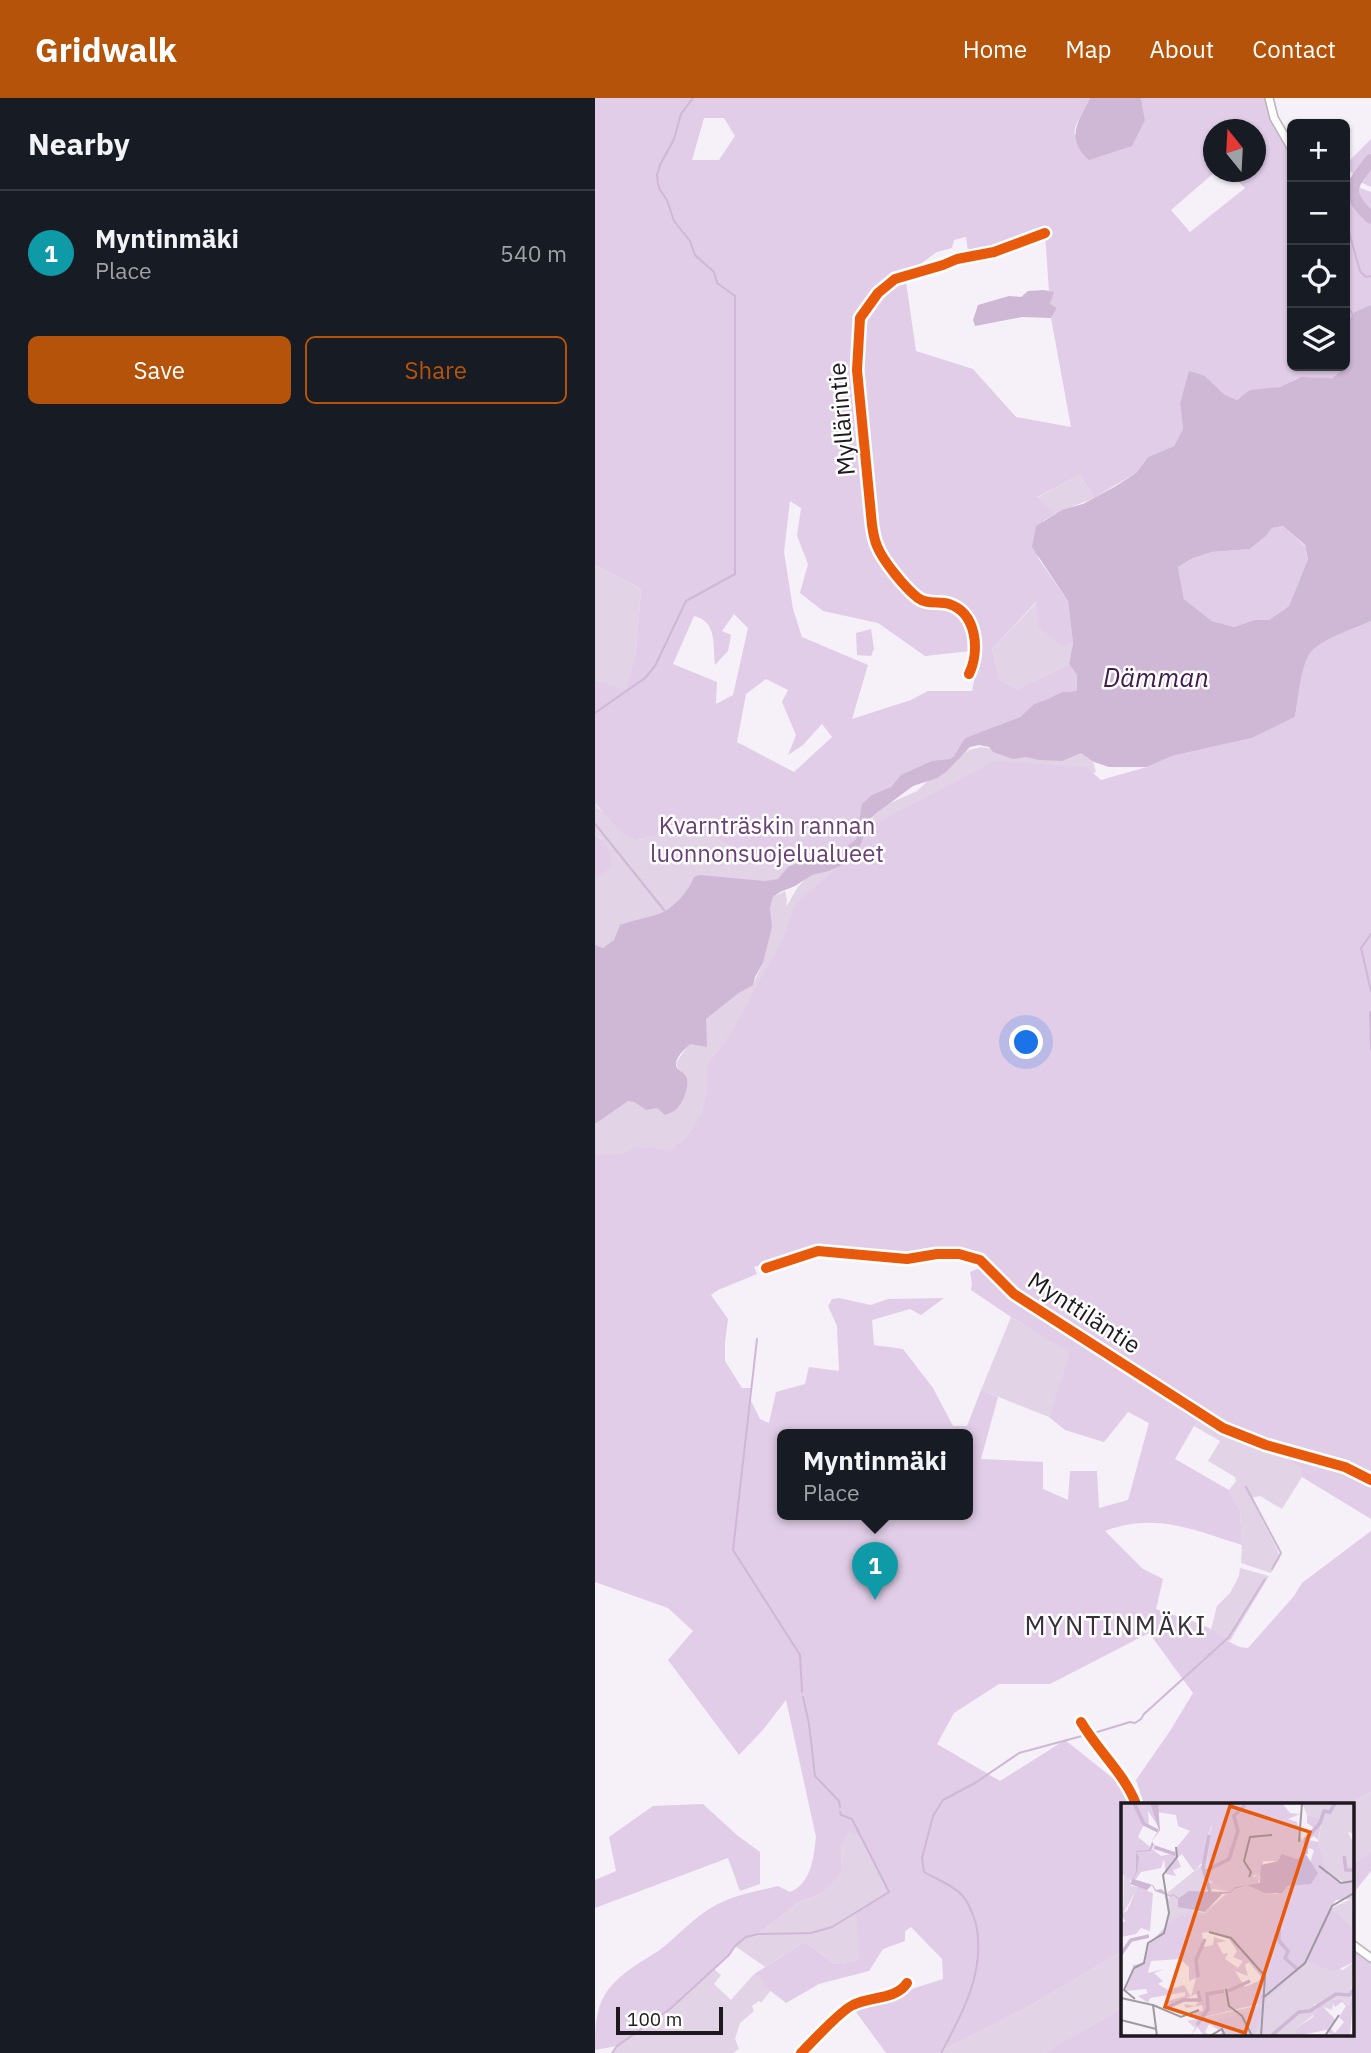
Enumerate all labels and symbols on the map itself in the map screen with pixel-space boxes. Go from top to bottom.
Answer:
north arrow [1203,119,1266,182]
street label: Myllärintie [820,361,862,477]
water label: Dämman [1103,660,1209,694]
park label: Kvarnträskin rannan luonnonsuojelualueet [650,809,884,869]
your location [1009,1025,1043,1059]
street label: Mynttiläntie [1022,1264,1147,1361]
pin: 1 [852,1542,898,1600]
district label: MYNTINMÄKI [1024,1608,1208,1642]
inset map [1121,1803,1353,2036]
scale bar [616,2004,723,2036]

